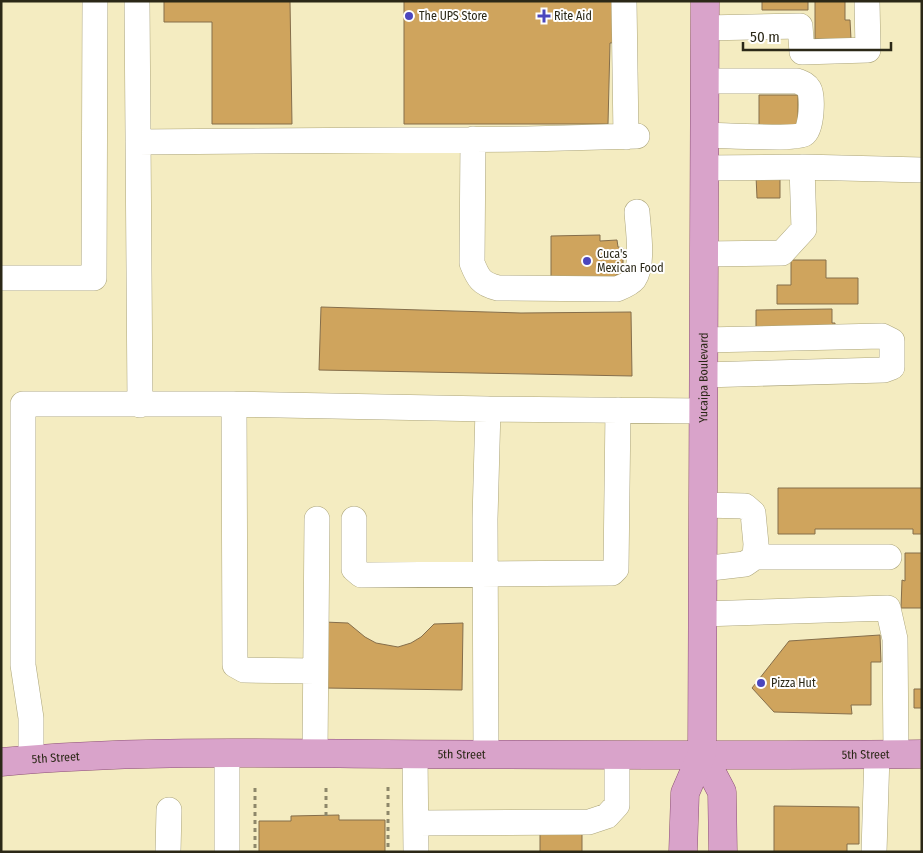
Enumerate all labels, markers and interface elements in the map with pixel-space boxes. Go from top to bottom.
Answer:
place label: The UPS Store [419,9,487,23]
place label: Rite Aid [554,9,592,23]
marker: The UPS Store [403,10,415,22]
marker: Rite Aid [538,10,550,22]
scale bar [743,20,890,52]
text: 50 m [750,28,780,46]
place label: Cuca's Mexican Food [597,247,664,275]
marker: Cuca's Mexican Food [581,255,593,267]
street label: Yucaipa Boulevard [696,332,711,423]
place label: Pizza Hut [771,676,816,690]
marker: Pizza Hut [755,677,767,689]
street label: 5th Street [438,747,486,762]
street label: 5th Street [842,747,890,762]
street label: 5th Street [31,749,80,766]

